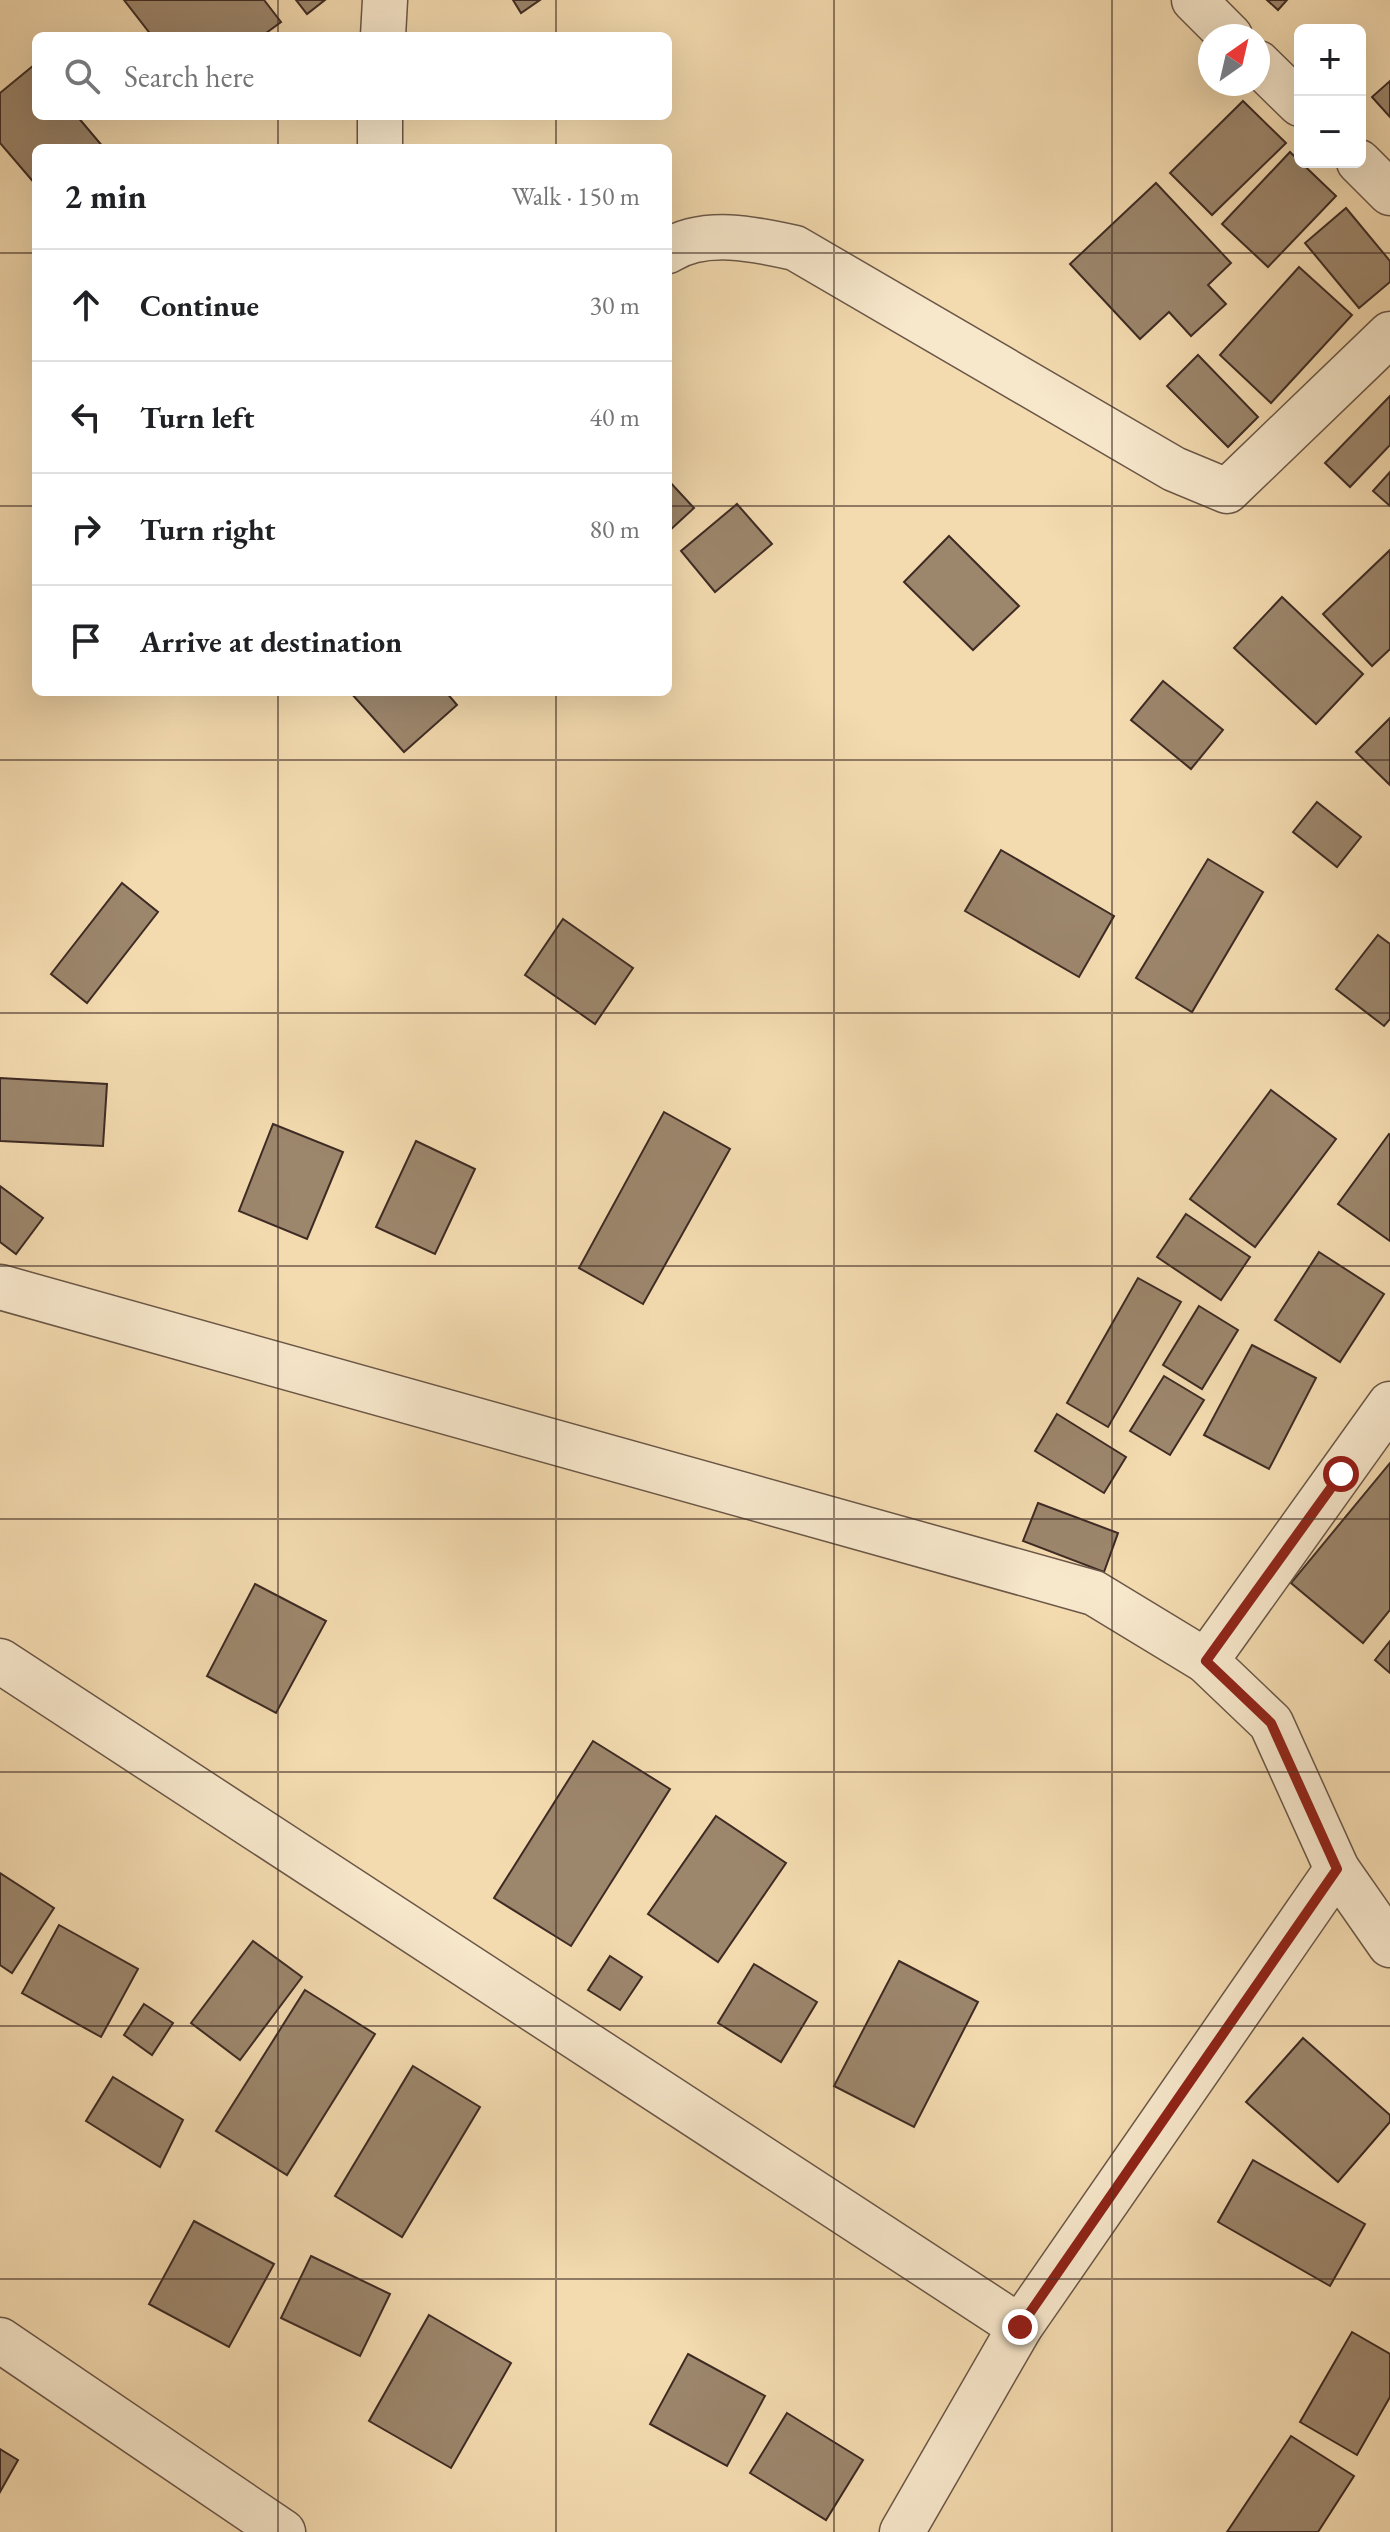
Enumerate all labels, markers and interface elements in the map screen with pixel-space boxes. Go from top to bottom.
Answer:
north arrow [1198,24,1270,96]
map controls [1294,24,1366,168]
button: + [1294,24,1366,96]
search box [32,32,672,120]
icon: search [60,54,104,98]
text: Search here [124,57,254,96]
button: − [1294,96,1366,168]
text: 2 min [64,174,147,218]
text: Walk · 150 m [512,179,640,213]
icon: ahead [64,283,108,327]
text: Continue [140,286,259,325]
text: 30 m [590,288,640,322]
icon: left [64,395,108,439]
text: Turn left [140,398,254,437]
text: 40 m [590,400,640,434]
icon: right [64,507,108,551]
text: Turn right [140,510,276,549]
text: 80 m [590,512,640,546]
icon: arrive [64,619,108,663]
text: Arrive at destination [140,622,402,661]
route start [1323,1456,1359,1492]
route end [1002,2309,1038,2345]

